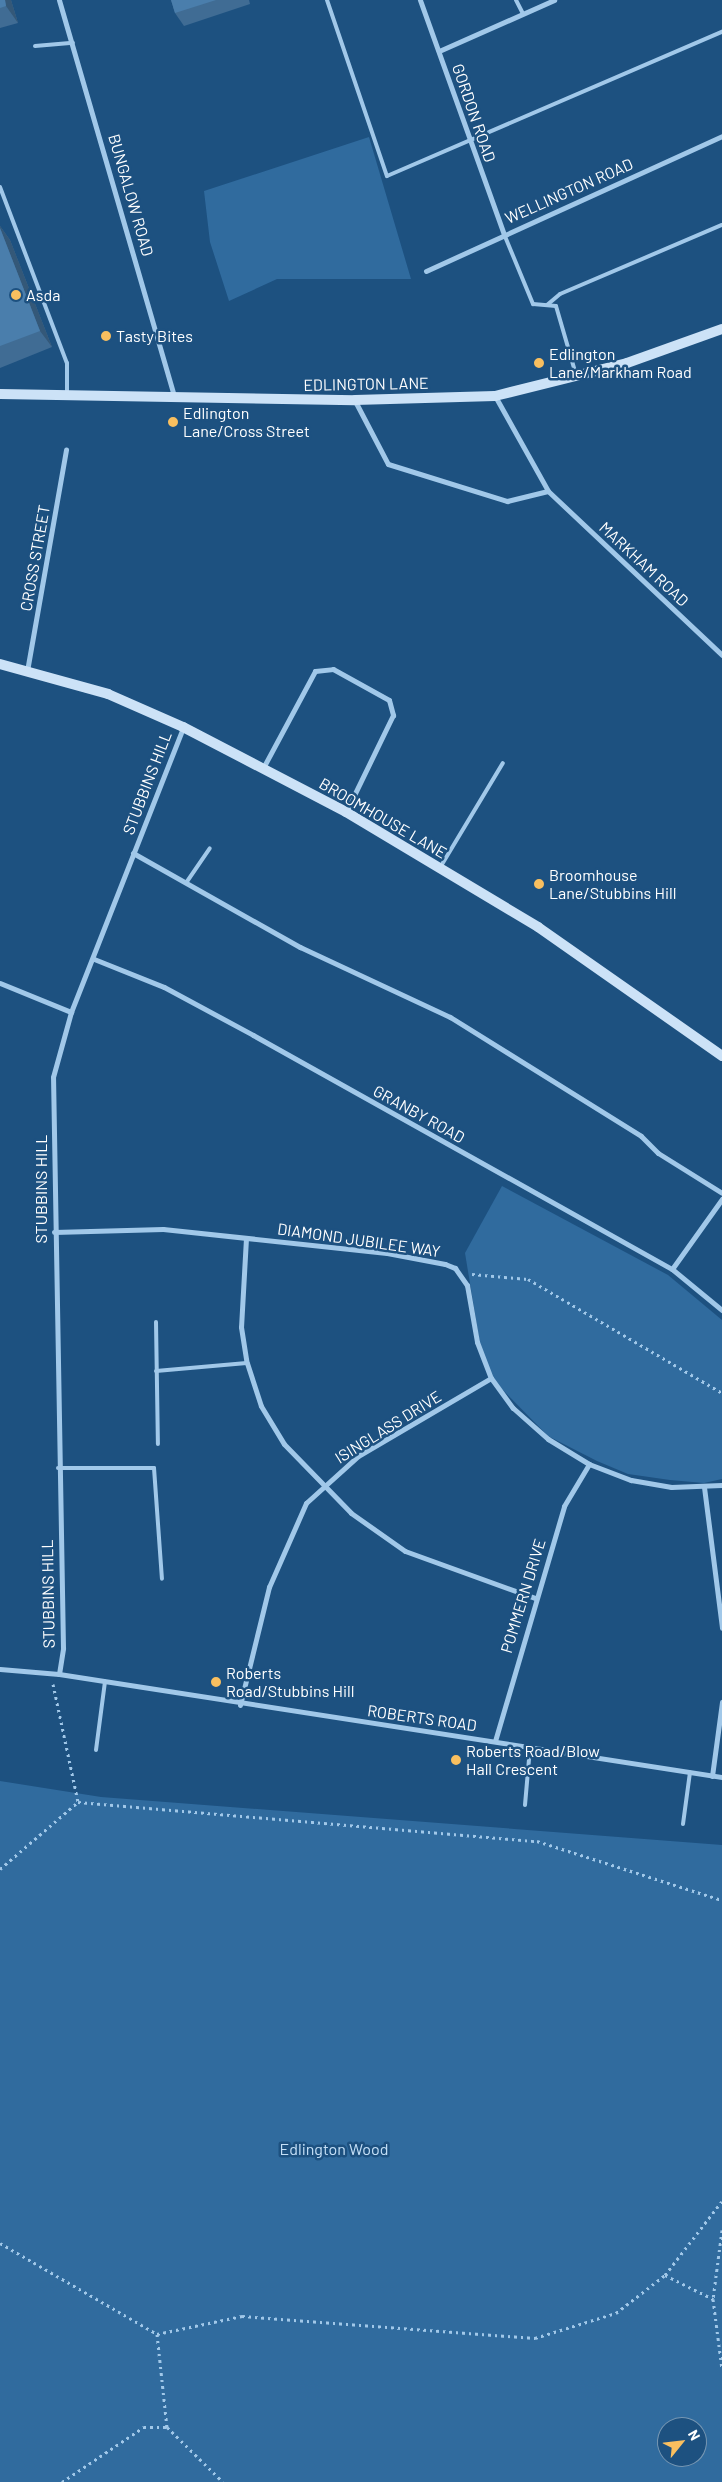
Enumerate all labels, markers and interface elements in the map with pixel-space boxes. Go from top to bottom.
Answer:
street label: GORDON ROAD [448,61,500,165]
street label: BUNGALOW ROAD [104,132,158,258]
street label: WELLINGTON ROAD [502,154,636,228]
place label: Asda [26,285,60,305]
marker: Asda [10,289,22,301]
place label: Tasty Bites [116,326,193,346]
marker: Tasty Bites [100,330,112,342]
place label: Edlington Lane/Markham Road [549,344,692,382]
marker: Edlington Lane/Markham Road [533,357,545,369]
street label: EDLINGTON LANE [303,373,429,395]
place label: Edlington Lane/Cross Street [183,403,310,441]
marker: Edlington Lane/Cross Street [167,416,179,428]
street label: CROSS STREET [16,503,54,613]
street label: MARKHAM ROAD [595,518,693,610]
street label: STUBBINS HILL [119,729,175,837]
street label: BROOMHOUSE LANE [316,774,450,862]
place label: Broomhouse Lane/Stubbins Hill [549,865,676,903]
marker: Broomhouse Lane/Stubbins Hill [533,878,545,890]
street label: GRANBY ROAD [370,1081,468,1147]
street label: STUBBINS HILL [31,1135,51,1243]
street label: DIAMOND JUBILEE WAY [276,1219,442,1261]
street label: ISINGLASS DRIVE [331,1387,445,1467]
street label: POMMERN DRIVE [496,1537,550,1655]
street label: STUBBINS HILL [37,1539,59,1649]
place label: Roberts Road/Stubbins Hill [226,1663,354,1701]
marker: Roberts Road/Stubbins Hill [210,1676,222,1688]
street label: ROBERTS ROAD [366,1701,478,1735]
place label: Roberts Road/Blow Hall Crescent [466,1741,600,1779]
marker: Roberts Road/Blow Hall Crescent [450,1754,462,1766]
park label: Edlington Wood [280,2139,388,2159]
north arrow [657,2417,707,2467]
text: N [685,2427,704,2443]

